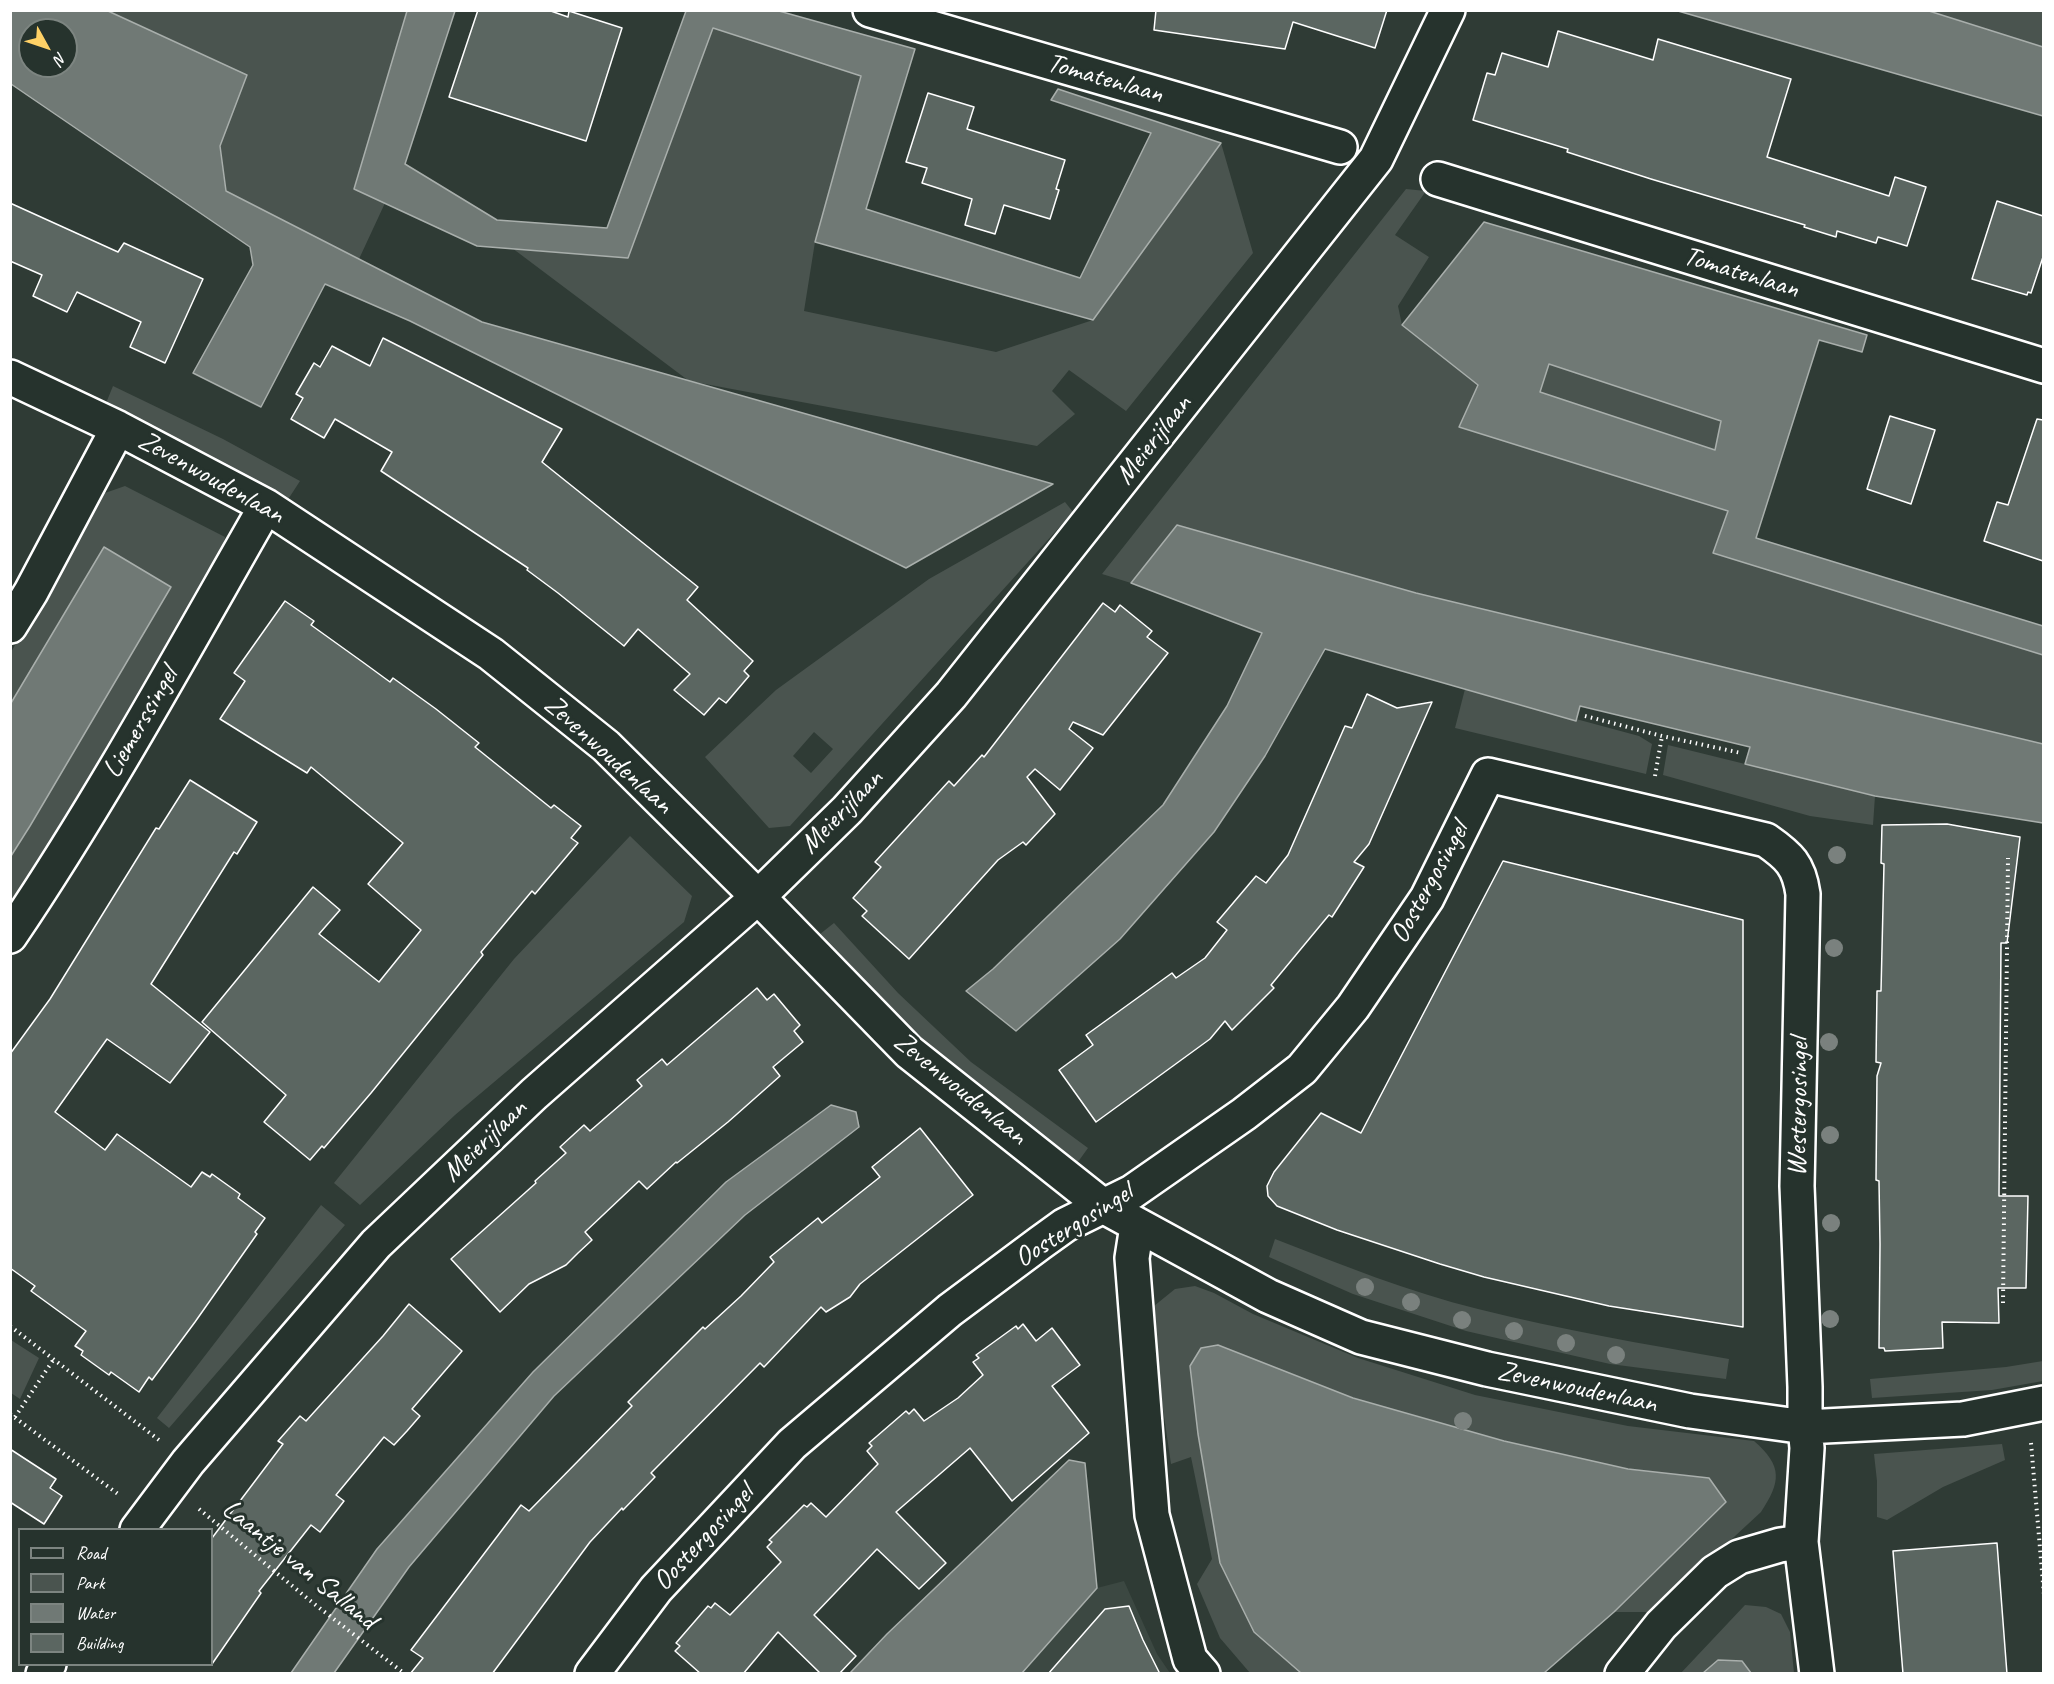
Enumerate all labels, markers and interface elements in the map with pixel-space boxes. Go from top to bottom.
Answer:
north arrow [18,18,78,78]
street label: Tomatenlaan [1043,46,1167,112]
text: N [49,48,71,69]
street label: Tomatenlaan [1679,240,1803,306]
street label: Meierijlaan [1108,388,1200,492]
street label: Zevenwoudenlaan [132,424,290,532]
street label: Liemerssingel [96,662,186,784]
street label: Zevenwoudenlaan [537,688,679,822]
street label: Meierijlaan [794,763,890,861]
street label: Oostergosingel [1383,817,1477,949]
street label: Zevenwoudenlaan [886,1025,1034,1153]
street label: Westergosingel [1781,1037,1817,1177]
street label: Meierijlaan [436,1093,534,1189]
street label: Oostergosingel [1009,1177,1139,1275]
street label: Zevenwoudenlaan [1494,1355,1660,1421]
street label: Oostergosingel [646,1478,762,1598]
street label: Laantje van Salland [215,1492,383,1638]
legend [18,1528,213,1666]
text: Road [76,1542,106,1564]
text: Park [76,1572,105,1594]
text: Water [76,1602,115,1624]
text: Building [76,1632,123,1654]

